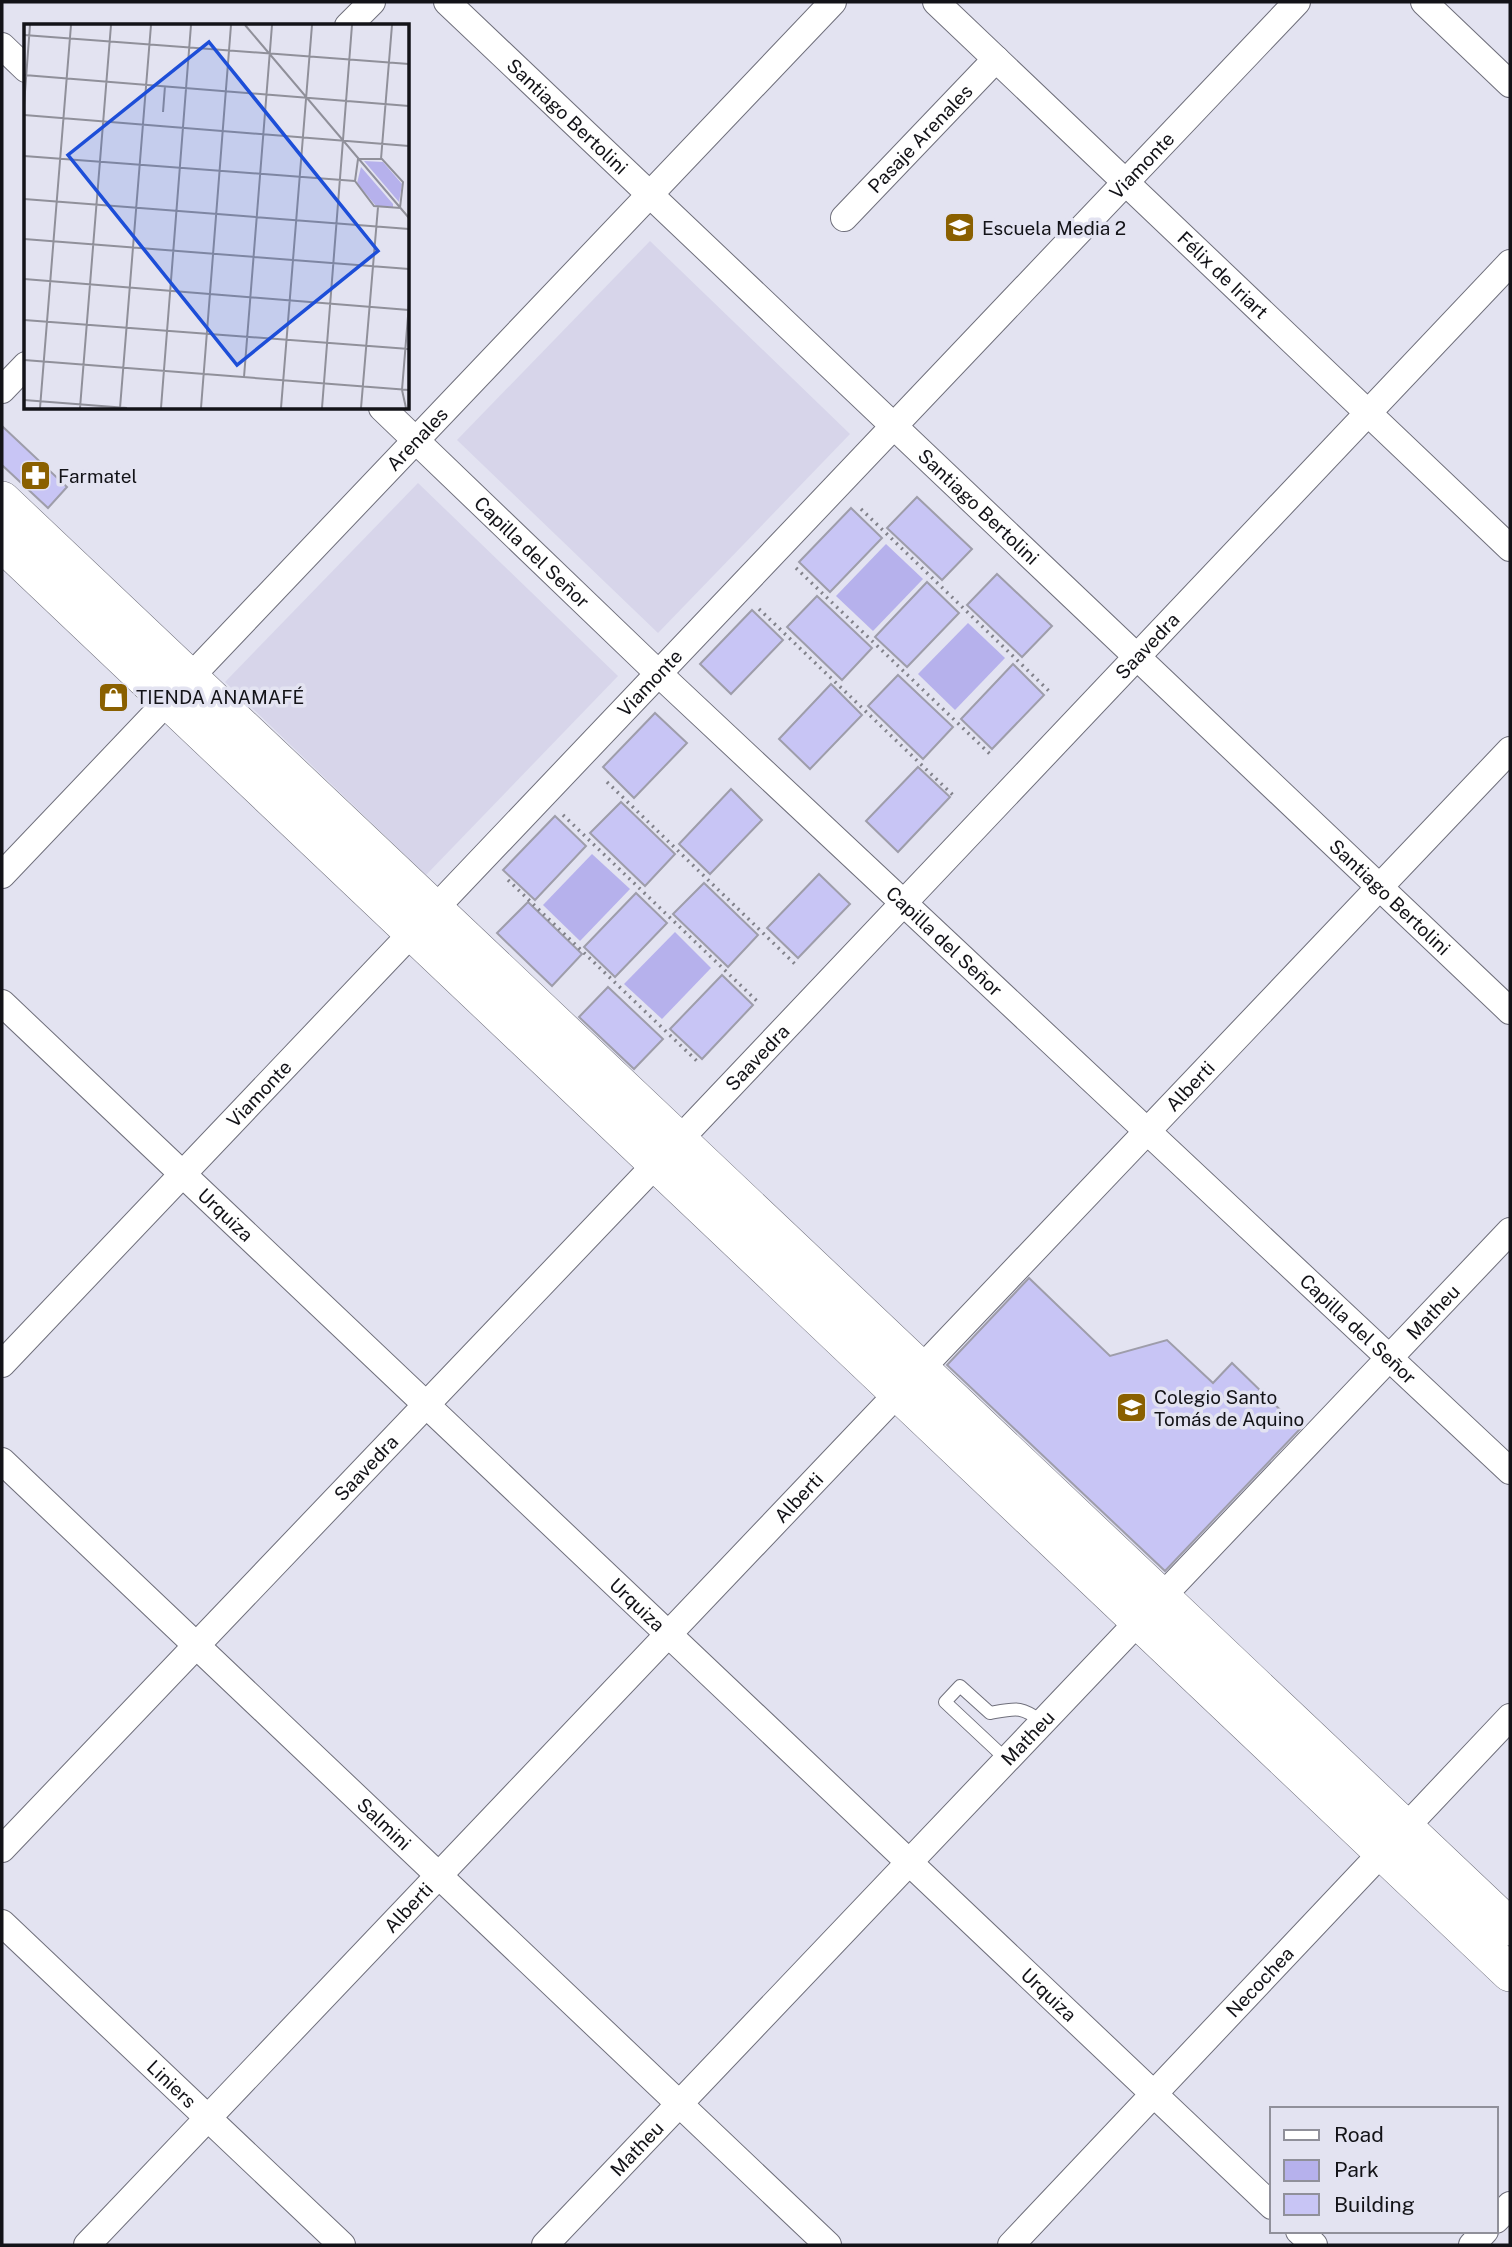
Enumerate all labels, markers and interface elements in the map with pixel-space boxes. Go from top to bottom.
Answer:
inset map [24,24,410,410]
street label: Santiago Bertolini [503,54,632,179]
street label: Pasaje Arenales [863,80,977,197]
street label: Viamonte [1105,127,1178,203]
school or university icon: Escuela Media 2 [942,211,976,245]
place label: Escuela Media 2 [982,217,1126,239]
street label: Félix de Iriart [1173,227,1273,323]
street label: Arenales [382,403,452,475]
street label: Santiago Bertolini [914,444,1043,569]
pharmacy icon: Farmatel [18,459,52,493]
place label: Farmatel [58,465,137,487]
street label: Capilla del Señor [470,492,594,612]
street label: Saavedra [1111,608,1184,683]
street label: Viamonte [613,645,687,721]
shop icon: TIENDA ANAMAFÉ [96,680,130,714]
place label: TIENDA ANAMAFÉ [136,686,304,708]
street label: Santiago Bertolini [1325,835,1455,959]
street label: Capilla del Señor [882,882,1007,1001]
street label: Saavedra [721,1020,794,1095]
street label: Viamonte [222,1056,296,1132]
street label: Alberti [1161,1057,1219,1116]
street label: Urquiza [194,1184,258,1246]
street label: Capilla del Señor [1296,1269,1421,1388]
street label: Matheu [1402,1280,1464,1344]
place label: Colegio Santo Tomás de Aquino [1154,1386,1304,1430]
school or university icon: Colegio Santo Tomás de Aquino [1114,1391,1148,1425]
street label: Saavedra [329,1430,402,1505]
street label: Alberti [770,1468,827,1527]
street label: Urquiza [605,1574,669,1636]
street label: Matheu [997,1706,1059,1770]
street label: Salmini [353,1793,416,1854]
street label: Alberti [379,1878,437,1937]
street label: Necochea [1221,1942,1298,2022]
street label: Urquiza [1017,1963,1081,2026]
street label: Liniers [143,2056,201,2112]
legend [1270,2107,1498,2233]
street label: Matheu [606,2117,668,2181]
text: Road [1334,2122,1384,2147]
text: Park [1334,2157,1379,2182]
text: Building [1334,2192,1415,2217]

